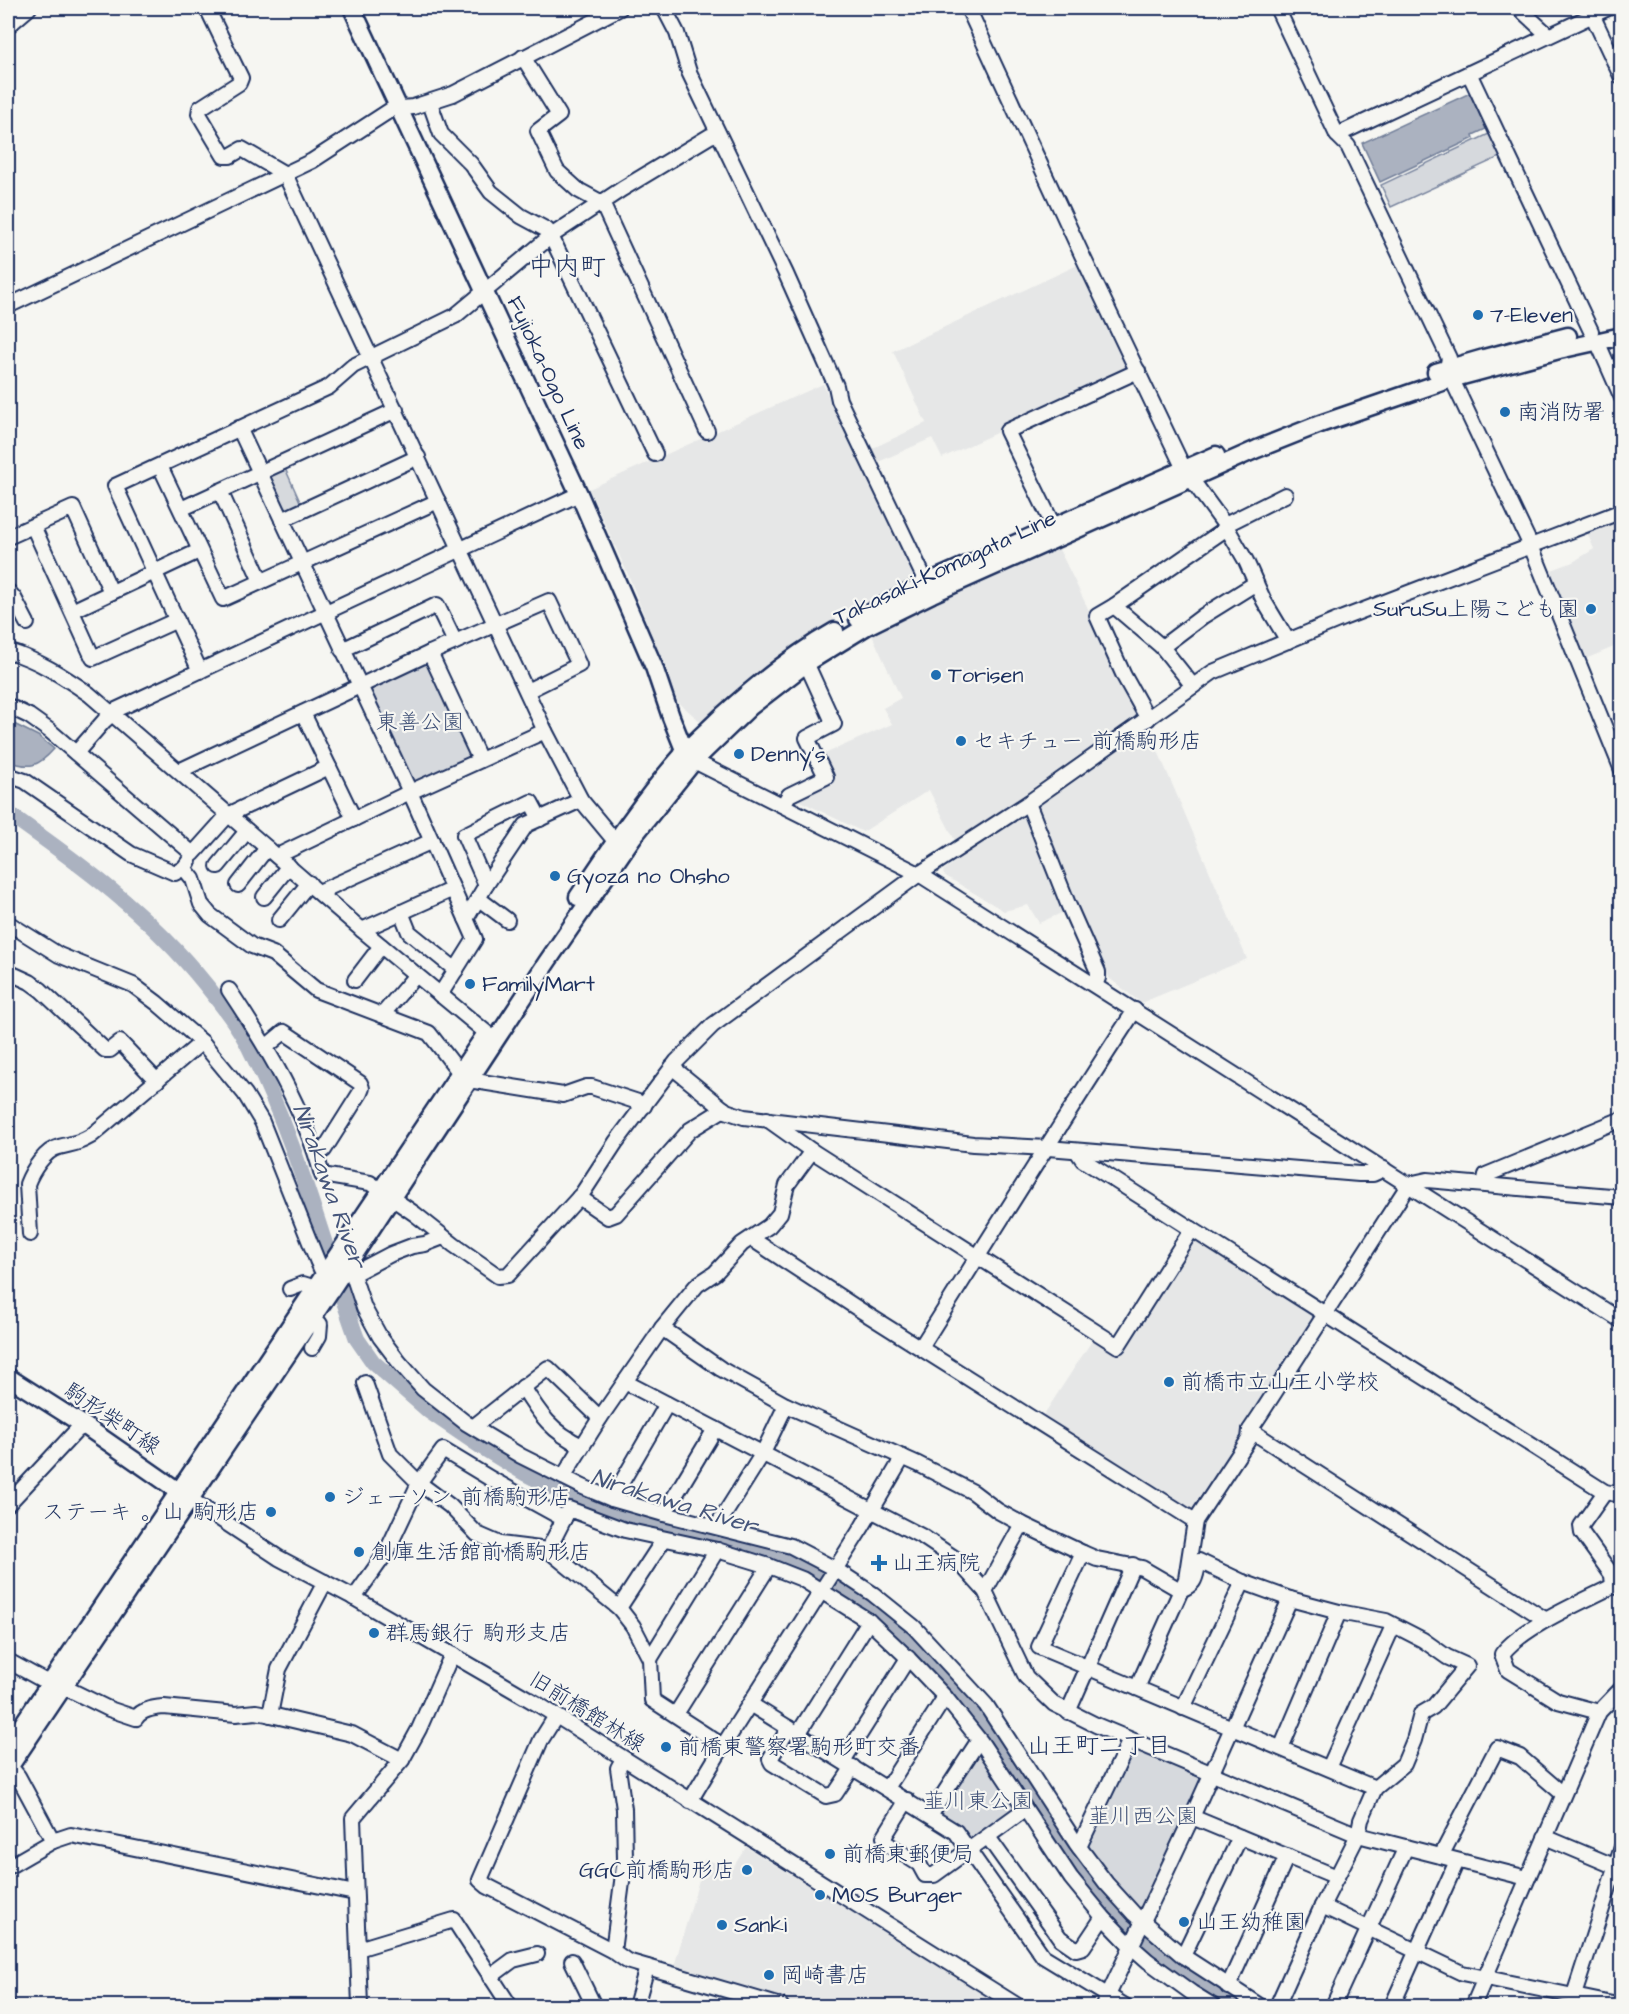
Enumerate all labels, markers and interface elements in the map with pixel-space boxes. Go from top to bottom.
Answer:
district label: 中内町 [528,249,606,285]
street label: Fujioka-Ogo Line [498,291,597,455]
place label: 7-Eleven [1490,300,1573,331]
marker: 7-Eleven [1471,308,1485,322]
place label: 南消防署 [1517,397,1605,428]
marker: 南消防署 [1498,405,1512,419]
street label: Takasaki-Komagata Line [829,503,1062,634]
place label: SuruSu上陽こども園 [1373,594,1579,625]
marker: SuruSu上陽こども園 [1584,602,1598,616]
place label: Torisen [948,660,1024,691]
marker: Torisen [929,668,943,682]
park label: 東善公園 [376,707,464,738]
place label: セキチュー 前橋駒形店 [973,726,1202,757]
marker: セキチュー 前橋駒形店 [954,734,968,748]
place label: Denny's [751,739,826,771]
marker: Denny's [732,747,746,761]
place label: Gyoza no Ohsho [567,861,730,893]
marker: Gyoza no Ohsho [548,869,562,883]
place label: FamilyMart [482,969,595,1001]
marker: FamilyMart [463,977,477,991]
water label: Nirakawa River [284,1099,375,1275]
place label: 前橋市立山王小学校 [1181,1367,1379,1398]
street label: 駒形柴町線 [58,1375,166,1463]
marker: 前橋市立山王小学校 [1162,1375,1176,1389]
water label: Nirakawa River [587,1461,764,1544]
place label: ジェーソン 前橋駒形店 [342,1482,571,1513]
marker: ジェーソン 前橋駒形店 [323,1490,337,1504]
place label: ステーキ 。山 駒形店 [42,1497,259,1528]
marker: ステーキ 。山 駒形店 [264,1505,278,1519]
place label: 創庫生活館前橋駒形店 [371,1537,591,1568]
marker: 創庫生活館前橋駒形店 [352,1545,366,1559]
place label: 山王病院 [892,1548,980,1579]
marker: 山王病院 [870,1554,888,1572]
place label: 群馬銀行 駒形支店 [386,1618,571,1649]
marker: 群馬銀行 駒形支店 [367,1626,381,1640]
street label: 旧前橋館林線 [523,1664,651,1760]
district label: 山王町二丁目 [1027,1729,1171,1763]
place label: 前橋東警察署駒形町交番 [678,1732,920,1763]
marker: 前橋東警察署駒形町交番 [659,1740,673,1754]
park label: 韮川東公園 [923,1786,1033,1817]
park label: 韮川西公園 [1088,1801,1198,1832]
place label: 前橋東郵便局 [842,1839,974,1870]
marker: 前橋東郵便局 [823,1847,837,1861]
place label: GGC前橋駒形店 [579,1855,735,1886]
marker: GGC前橋駒形店 [740,1863,754,1877]
place label: MOS Burger [832,1880,962,1912]
marker: MOS Burger [813,1888,827,1902]
place label: 山王幼稚園 [1196,1907,1306,1938]
place label: Sanki [734,1910,787,1941]
marker: 山王幼稚園 [1177,1915,1191,1929]
marker: Sanki [715,1918,729,1932]
place label: 岡崎書店 [781,1960,869,1991]
marker: 岡崎書店 [762,1968,776,1982]

